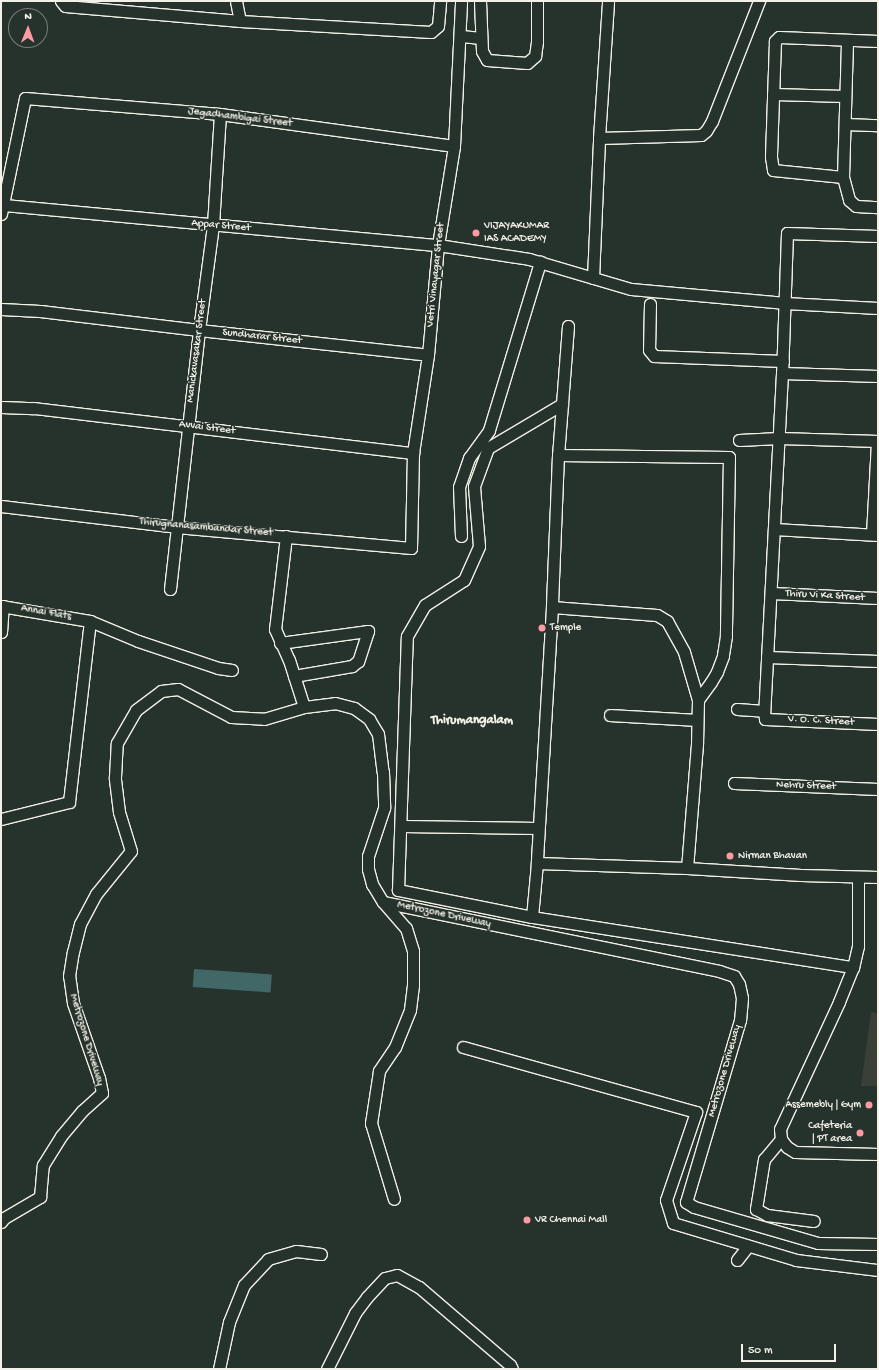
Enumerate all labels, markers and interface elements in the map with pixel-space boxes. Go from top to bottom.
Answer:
north arrow [8,8,48,48]
text: N [24,11,32,23]
street label: Jegadhambigai Street [187,105,293,131]
street label: Appar Street [191,217,251,235]
place label: VIJAYAKUMAR IAS ACADEMY [484,220,549,246]
street label: Vetri Vinayagar Street [424,222,448,328]
marker: VIJAYAKUMAR IAS ACADEMY [471,228,481,238]
street label: Manickavasakar Street [184,299,210,403]
street label: Sundharar Street [222,326,302,348]
street label: Avvai Street [178,418,236,438]
street label: Thirugnanasambandar Street [139,516,273,540]
street label: Thiru Vi Ka Street [785,587,865,605]
street label: Annai Flats [20,602,72,624]
place label: Temple [550,621,581,635]
marker: Temple [537,623,547,633]
district label: Thirumangalam [431,713,513,729]
street label: V. O. C. Street [788,713,854,729]
street label: Nehru Street [776,778,836,794]
place label: Nirman Bhavan [738,849,807,863]
marker: Nirman Bhavan [725,851,735,861]
street label: Metrozone Driveway [396,899,492,931]
street label: Metrozone Driveway [66,992,106,1088]
street label: Metrozone Driveway [705,1023,745,1119]
place label: Assemebly | Gym [785,1098,861,1112]
marker: Assemebly | Gym [864,1100,874,1110]
place label: Cafeteria | PT area [808,1120,852,1146]
marker: Cafeteria | PT area [855,1128,865,1138]
place label: VR Chennai Mall [535,1213,607,1227]
marker: VR Chennai Mall [522,1215,532,1225]
scale bar [743,1336,838,1362]
text: 50 m [748,1344,773,1358]

